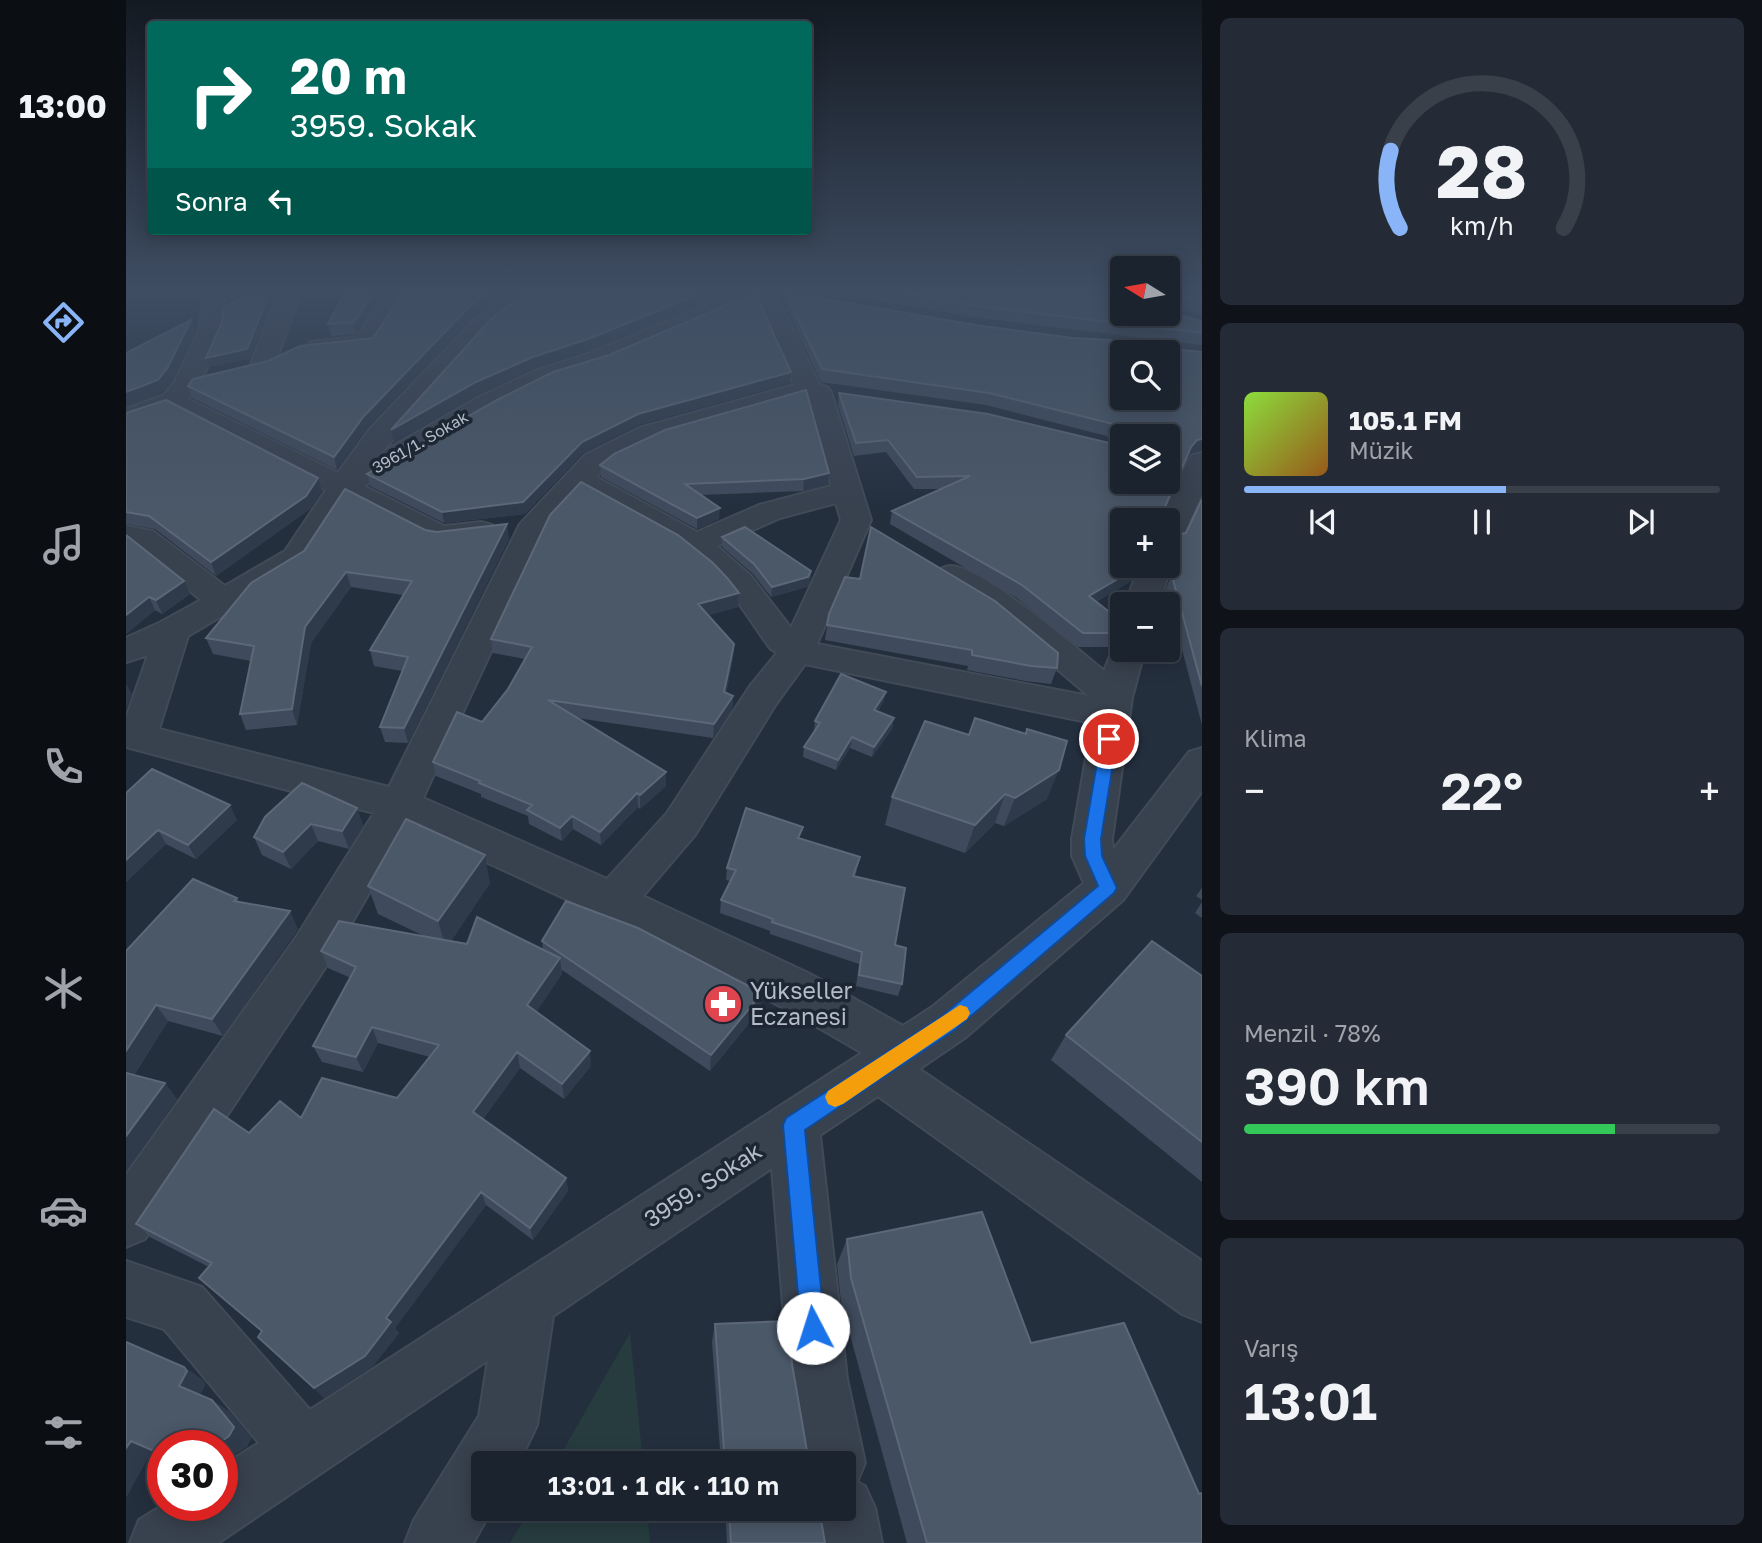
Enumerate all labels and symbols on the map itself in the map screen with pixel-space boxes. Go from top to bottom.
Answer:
north arrow [1110,256,1180,326]
street label: 3961/1. Sokak [368,406,472,478]
pin [1079,709,1139,769]
place label: Yükseller Eczanesi [750,976,853,1030]
pharmacy icon: Yükseller Eczanesi [702,983,744,1025]
street label: 3959. Sokak [638,1136,767,1233]
position arrow [776,1291,850,1365]
speed limit sign: 30 [147,1430,238,1521]

